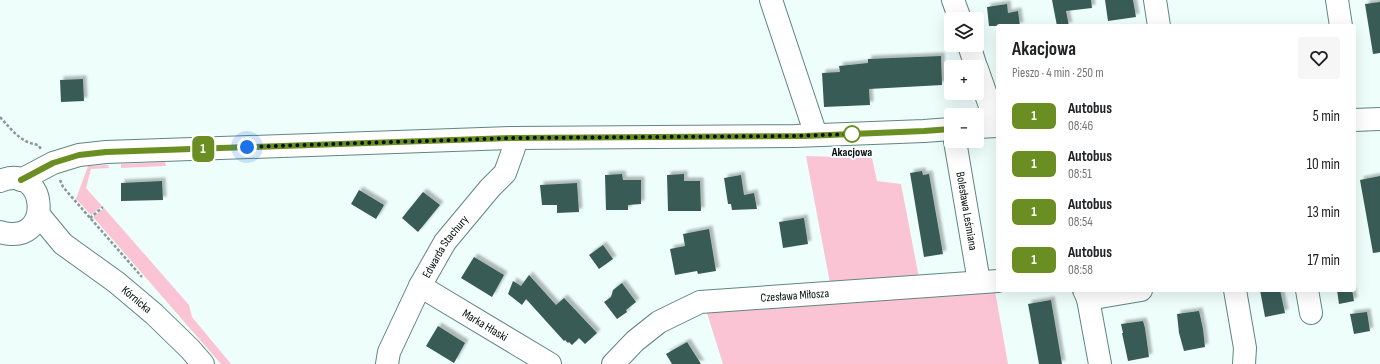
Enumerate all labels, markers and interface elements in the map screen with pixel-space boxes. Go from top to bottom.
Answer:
map controls [944,12,984,148]
button: layers [944,12,984,52]
button: heart [1298,37,1340,79]
text: Akacjowa [1012,38,1076,61]
button: + [944,60,984,100]
text: Pieszo · 4 min · 250 m [1012,65,1104,81]
text: Autobus [1068,99,1112,118]
text: 1 [1031,107,1037,124]
text: 5 min [1313,107,1340,126]
button: − [944,108,984,148]
text: 08:46 [1068,118,1093,134]
marker: Akacjowa [843,125,861,143]
line badge: 1 [190,136,216,162]
your location [237,137,257,157]
text: 1 [200,140,206,157]
place label: Akacjowa [831,145,872,160]
text: Autobus [1068,147,1112,166]
text: 1 [1031,155,1037,172]
text: 10 min [1307,155,1340,174]
text: 08:51 [1068,166,1092,182]
street label: Bolesława Leśmiana [952,171,981,252]
text: Autobus [1068,195,1112,214]
text: 1 [1031,203,1037,220]
text: 13 min [1307,203,1340,222]
street label: Edwarda Stachury [419,212,472,281]
text: 08:54 [1068,214,1093,230]
text: Autobus [1068,243,1112,262]
text: 1 [1031,251,1037,268]
text: 17 min [1308,251,1340,270]
text: 08:58 [1068,262,1093,278]
street label: Kórnicka [118,283,155,317]
street label: Czesława Miłosza [760,286,830,306]
street label: Marka Hłaski [459,306,510,345]

